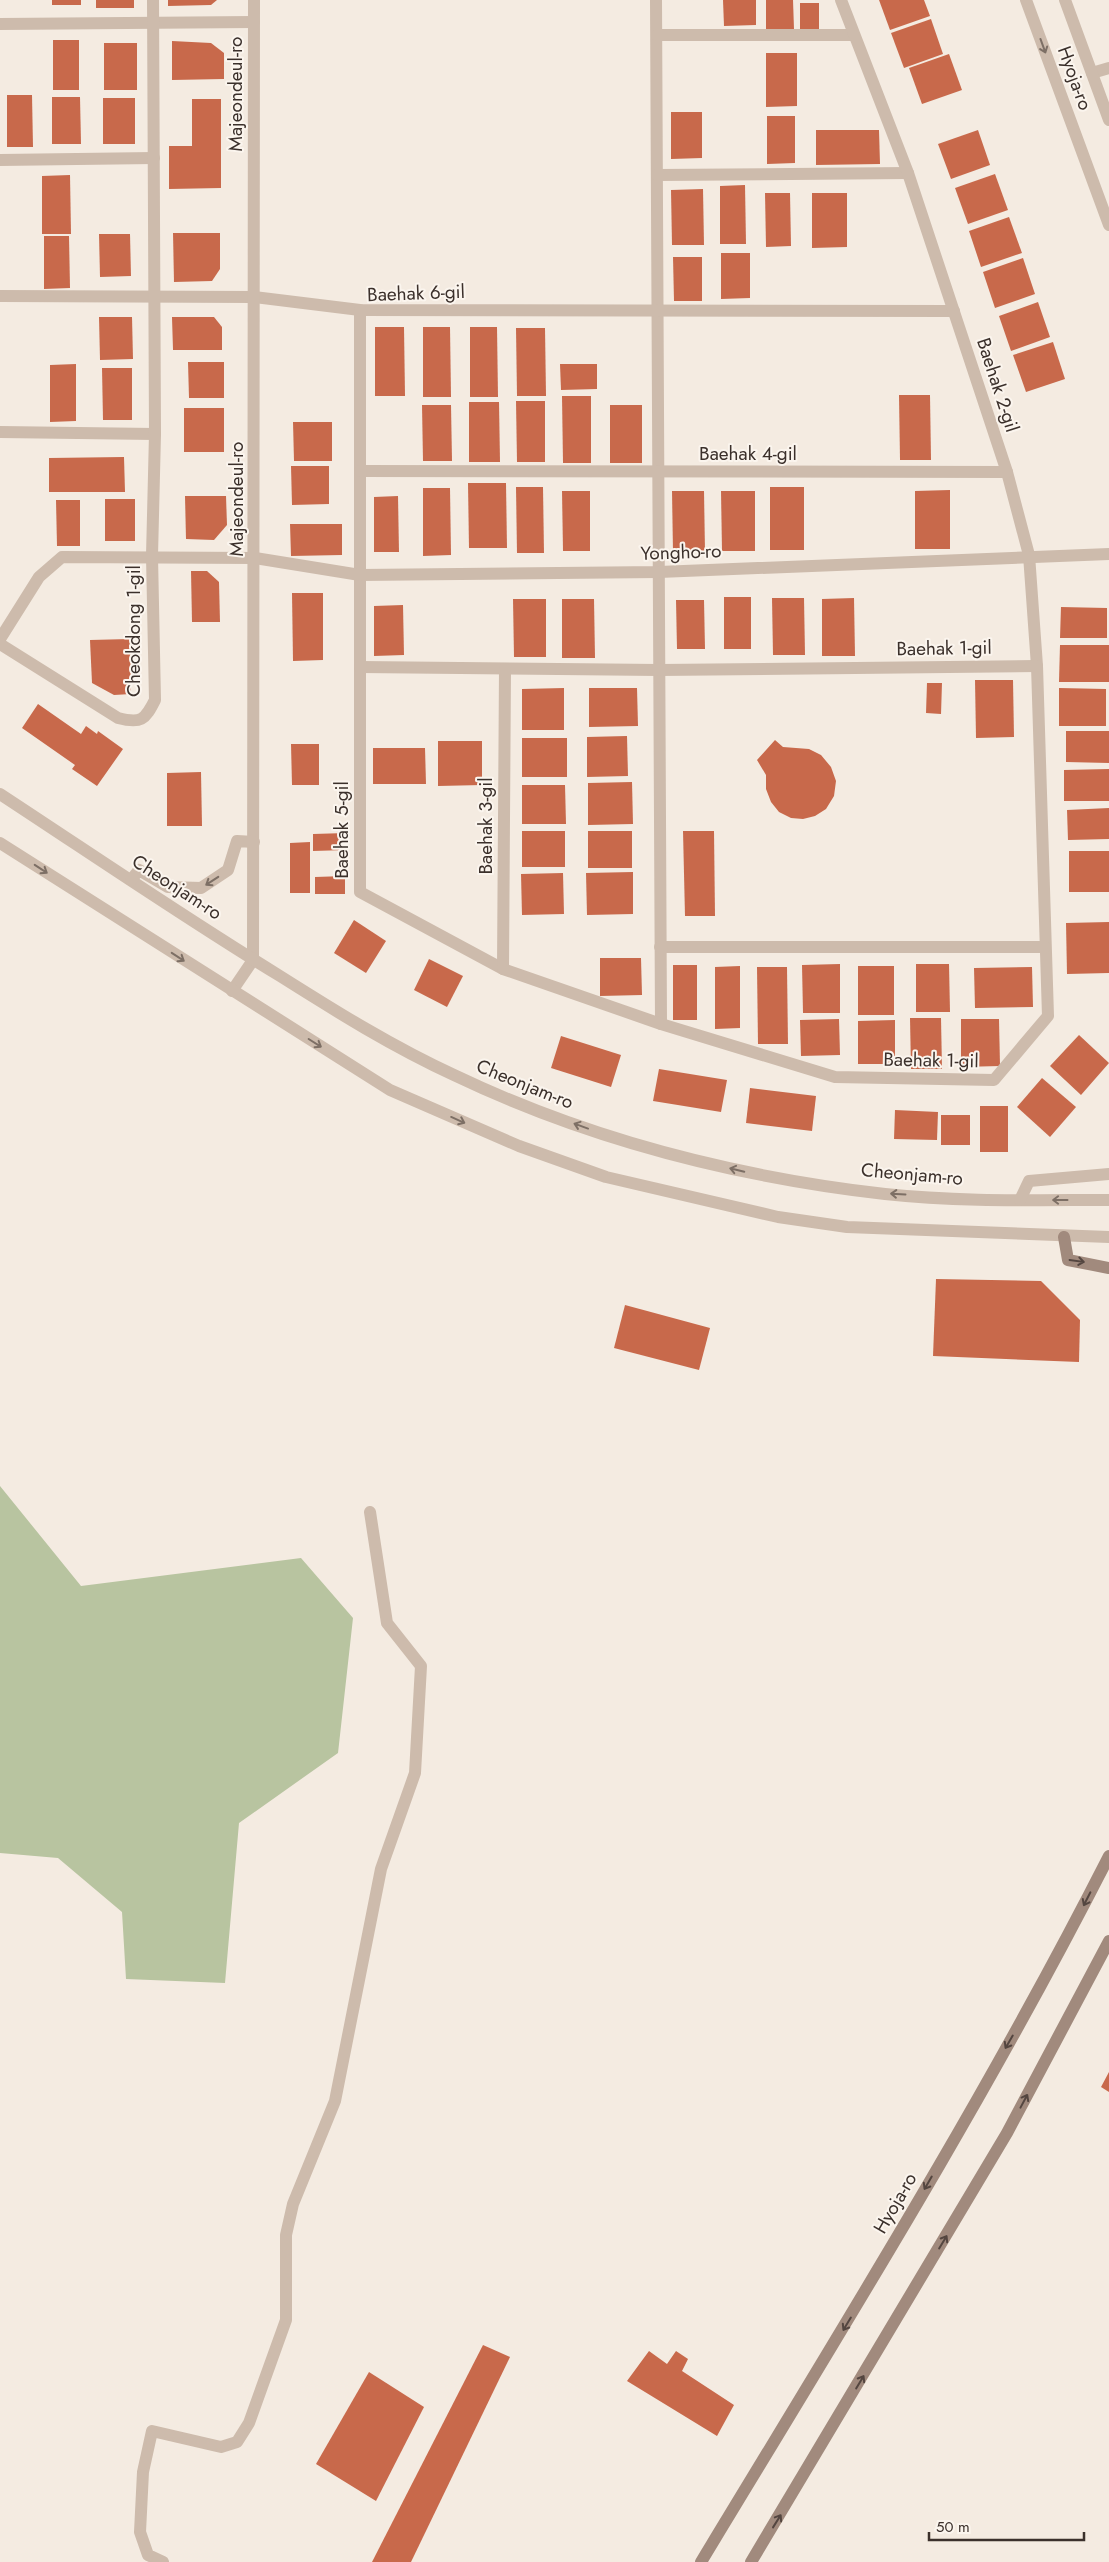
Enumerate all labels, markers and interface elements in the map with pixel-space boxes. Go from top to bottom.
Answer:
street label: Majeondeul-ro [222,37,249,151]
one-way arrow [1039,37,1048,53]
street label: Hyoja-ro [1051,42,1099,114]
street label: Baehak 6-gil [367,278,465,308]
street label: Baehak 2-gil [970,334,1026,436]
street label: Baehak 4-gil [699,440,797,467]
street label: Majeondeul-ro [223,442,250,556]
street label: Yongho-ro [640,537,722,567]
street label: Cheokdong 1-gil [120,565,147,697]
street label: Baehak 1-gil [896,634,992,662]
street label: Baehak 3-gil [472,777,499,875]
street label: Baehak 5-gil [328,781,355,879]
street label: Cheonjam-ro [127,848,227,926]
one-way arrow [34,864,48,874]
one-way arrow [205,875,219,886]
one-way arrow [170,952,184,962]
one-way arrow [308,1038,322,1048]
street label: Baehak 1-gil [883,1046,979,1074]
street label: Cheonjam-ro [472,1052,578,1116]
one-way arrow [450,1115,465,1125]
one-way arrow [574,1121,589,1130]
street label: Cheonjam-ro [860,1156,964,1192]
one-way arrow [730,1165,746,1174]
one-way arrow [890,1190,906,1199]
one-way arrow [1053,1195,1069,1205]
one-way arrow [1069,1256,1085,1266]
one-way arrow [1082,1892,1092,1907]
one-way arrow [1004,2034,1014,2049]
one-way arrow [1020,2094,1029,2109]
street label: Hyoja-ro [867,2167,923,2239]
one-way arrow [923,2175,933,2189]
one-way arrow [939,2235,949,2249]
one-way arrow [842,2316,852,2330]
one-way arrow [856,2375,866,2389]
scale bar [929,2510,1084,2542]
one-way arrow [772,2514,782,2528]
text: 50 m [936,2516,970,2538]

